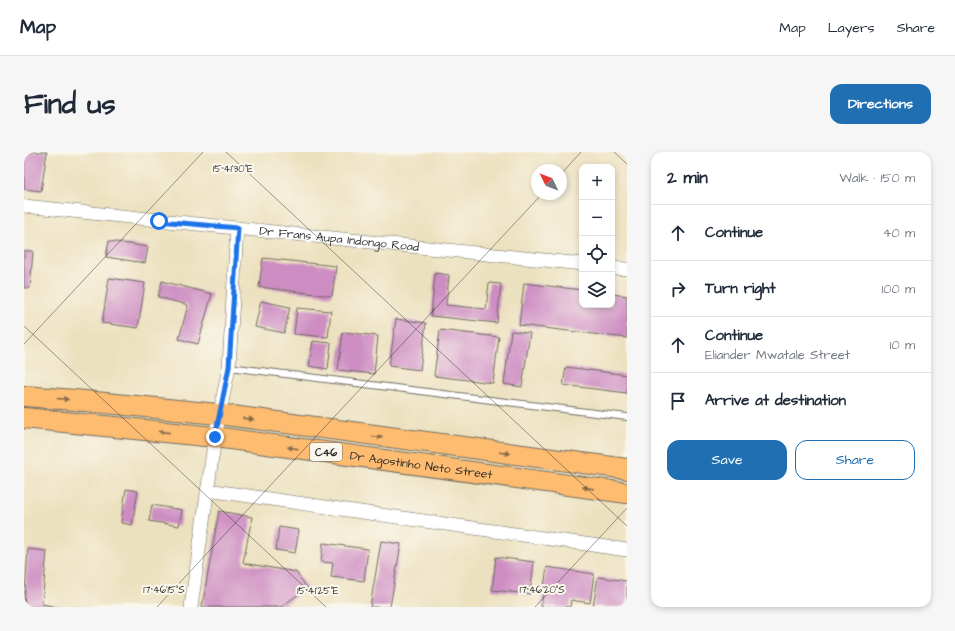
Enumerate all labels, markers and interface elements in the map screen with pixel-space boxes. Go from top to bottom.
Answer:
text: Map [20,14,56,41]
text: Map [779,18,806,38]
text: Layers [828,18,875,38]
text: Share [897,18,935,38]
button: Directions [830,84,931,124]
text: Find us [24,85,115,124]
text: 15°41'30"E [213,162,253,176]
north arrow [531,164,567,200]
map controls [579,164,615,308]
button: + [579,164,615,200]
text: 2 min [667,166,708,190]
text: Walk · 150 m [840,169,915,187]
button: − [579,200,615,236]
route start [150,212,168,230]
icon: ahead [667,222,689,244]
text: Continue [705,222,763,243]
street label: Dr Frans Aupa Indongo Road [259,223,420,256]
text: 40 m [883,224,915,242]
button: locate [579,236,615,272]
button: layers [579,272,615,308]
icon: right [667,278,689,300]
text: Turn right [705,278,776,299]
text: 100 m [882,280,915,298]
text: Continue [705,325,763,346]
icon: ahead [667,334,689,356]
text: 10 m [890,336,915,354]
text: Eliander Mwatale Street [705,346,850,364]
icon: arrive [667,390,689,412]
text: Arrive at destination [705,390,846,411]
one-way arrow [57,395,69,402]
one-way arrow [242,416,254,422]
route end [206,428,224,446]
one-way arrow [158,429,170,435]
one-way arrow [371,434,383,440]
button: Save [667,440,787,480]
button: Share [795,440,915,480]
road number: C46 [310,443,342,461]
one-way arrow [287,445,299,451]
street label: Dr Agostinho Neto Street [349,447,494,484]
one-way arrow [499,450,512,456]
one-way arrow [582,485,594,491]
text: 17°46'15"S [143,583,185,597]
text: 17°46'20"S [519,583,565,597]
text: 15°41'25"E [297,584,339,598]

